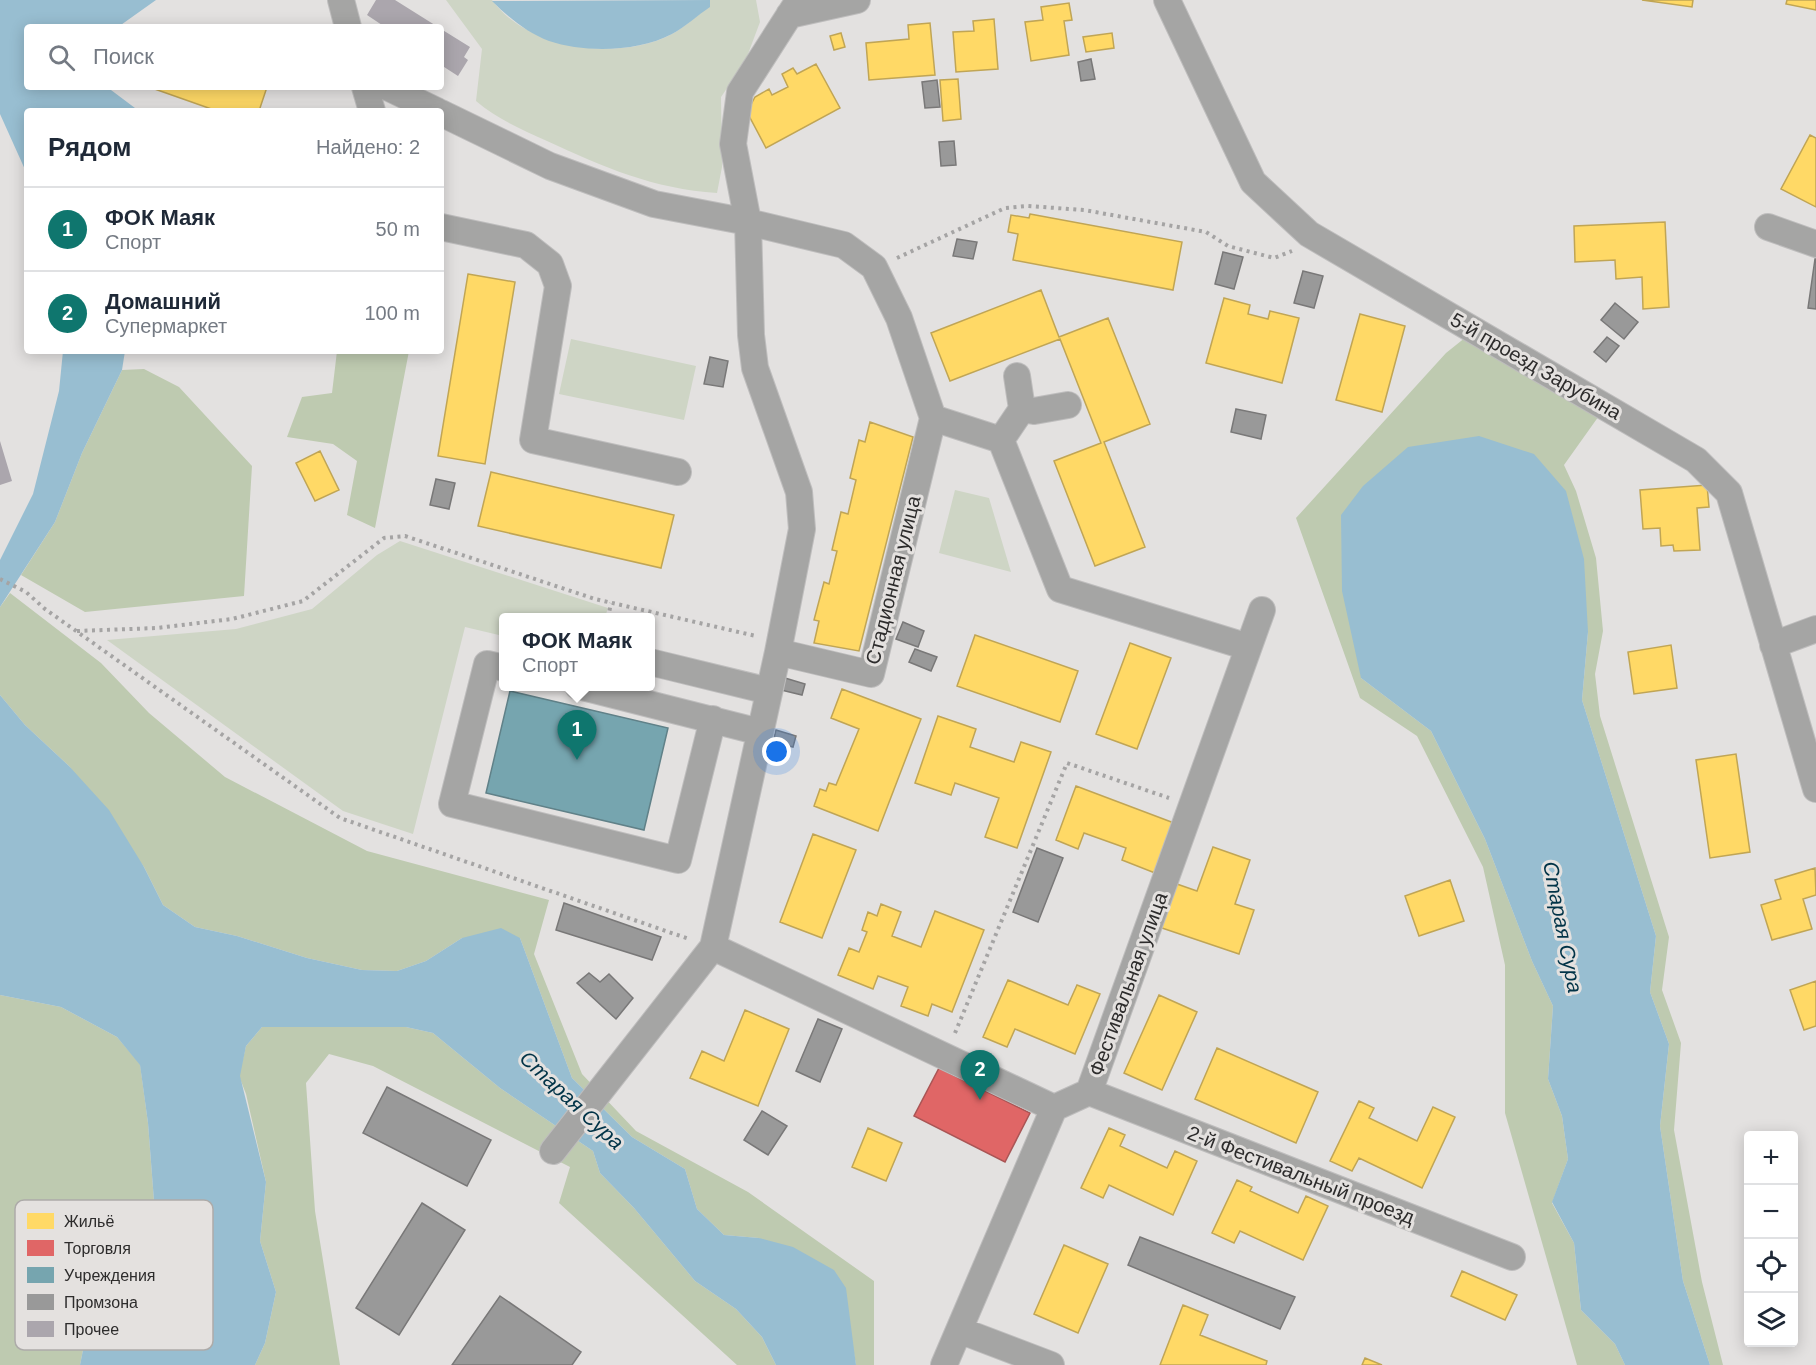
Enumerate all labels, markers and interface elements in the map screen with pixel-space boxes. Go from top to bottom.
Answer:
search box [24,24,444,90]
icon: search [45,41,78,74]
text: Поиск [93,44,154,69]
text: Рядом [48,132,131,162]
text: Найдено: 2 [316,136,420,158]
text: ФОК Маяк [105,205,215,230]
text: 1 [62,218,73,240]
text: 50 m [376,218,420,240]
text: Спорт [105,231,161,253]
text: Домашний [105,289,221,314]
text: 2 [62,302,73,324]
text: 100 m [364,302,420,324]
street label: 5-й проезд Зарубина [1447,308,1626,424]
text: Супермаркет [105,315,227,337]
street label: Стадионная улица [861,493,925,667]
popup [499,613,655,691]
text: ФОК Маяк [522,628,632,653]
text: Спорт [522,654,578,676]
pin: 1 [558,710,596,760]
your location [762,737,791,766]
water label: Старая Сура [1539,859,1587,995]
street label: Фестивальная улица [1085,888,1172,1079]
water label: Старая Сура [515,1046,629,1154]
pin: 2 [960,1050,1000,1100]
street label: 2-й Фестивальный проезд [1185,1122,1418,1229]
map controls [1744,1131,1798,1347]
button: + [1744,1131,1798,1185]
button: − [1744,1185,1798,1239]
legend [15,1200,213,1350]
text: Жильё [64,1213,114,1230]
button: locate [1744,1239,1798,1293]
text: Торговля [64,1240,131,1257]
text: Учреждения [64,1267,156,1284]
button: layers [1744,1293,1798,1347]
text: Промзона [64,1294,138,1311]
text: Прочее [64,1321,119,1338]

